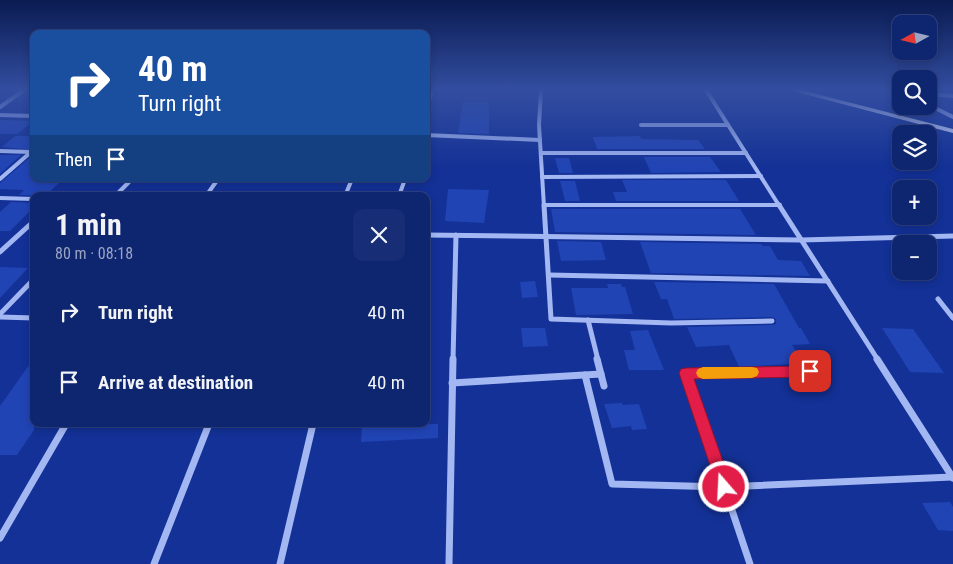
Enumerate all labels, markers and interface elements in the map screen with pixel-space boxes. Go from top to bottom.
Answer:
north arrow [892,15,938,60]
map controls [892,15,937,280]
text: 40 m [138,49,207,90]
icon: right [55,50,120,115]
button: search [892,70,937,115]
text: Turn right [138,91,221,116]
button: layers [892,125,937,170]
icon: arrive [102,145,130,173]
text: Then [55,148,92,171]
button: + [892,180,937,225]
text: 1 min [55,207,122,242]
button: close [353,209,405,261]
button: − [892,235,937,280]
text: 80 m · 08:18 [55,244,133,263]
icon: right [55,298,83,326]
text: Turn right [98,301,173,324]
text: 40 m [368,301,405,324]
pin [789,350,831,392]
icon: arrive [796,357,824,385]
icon: arrive [55,368,83,396]
text: Arrive at destination [98,371,253,394]
text: 40 m [368,371,405,394]
position arrow [697,460,749,512]

